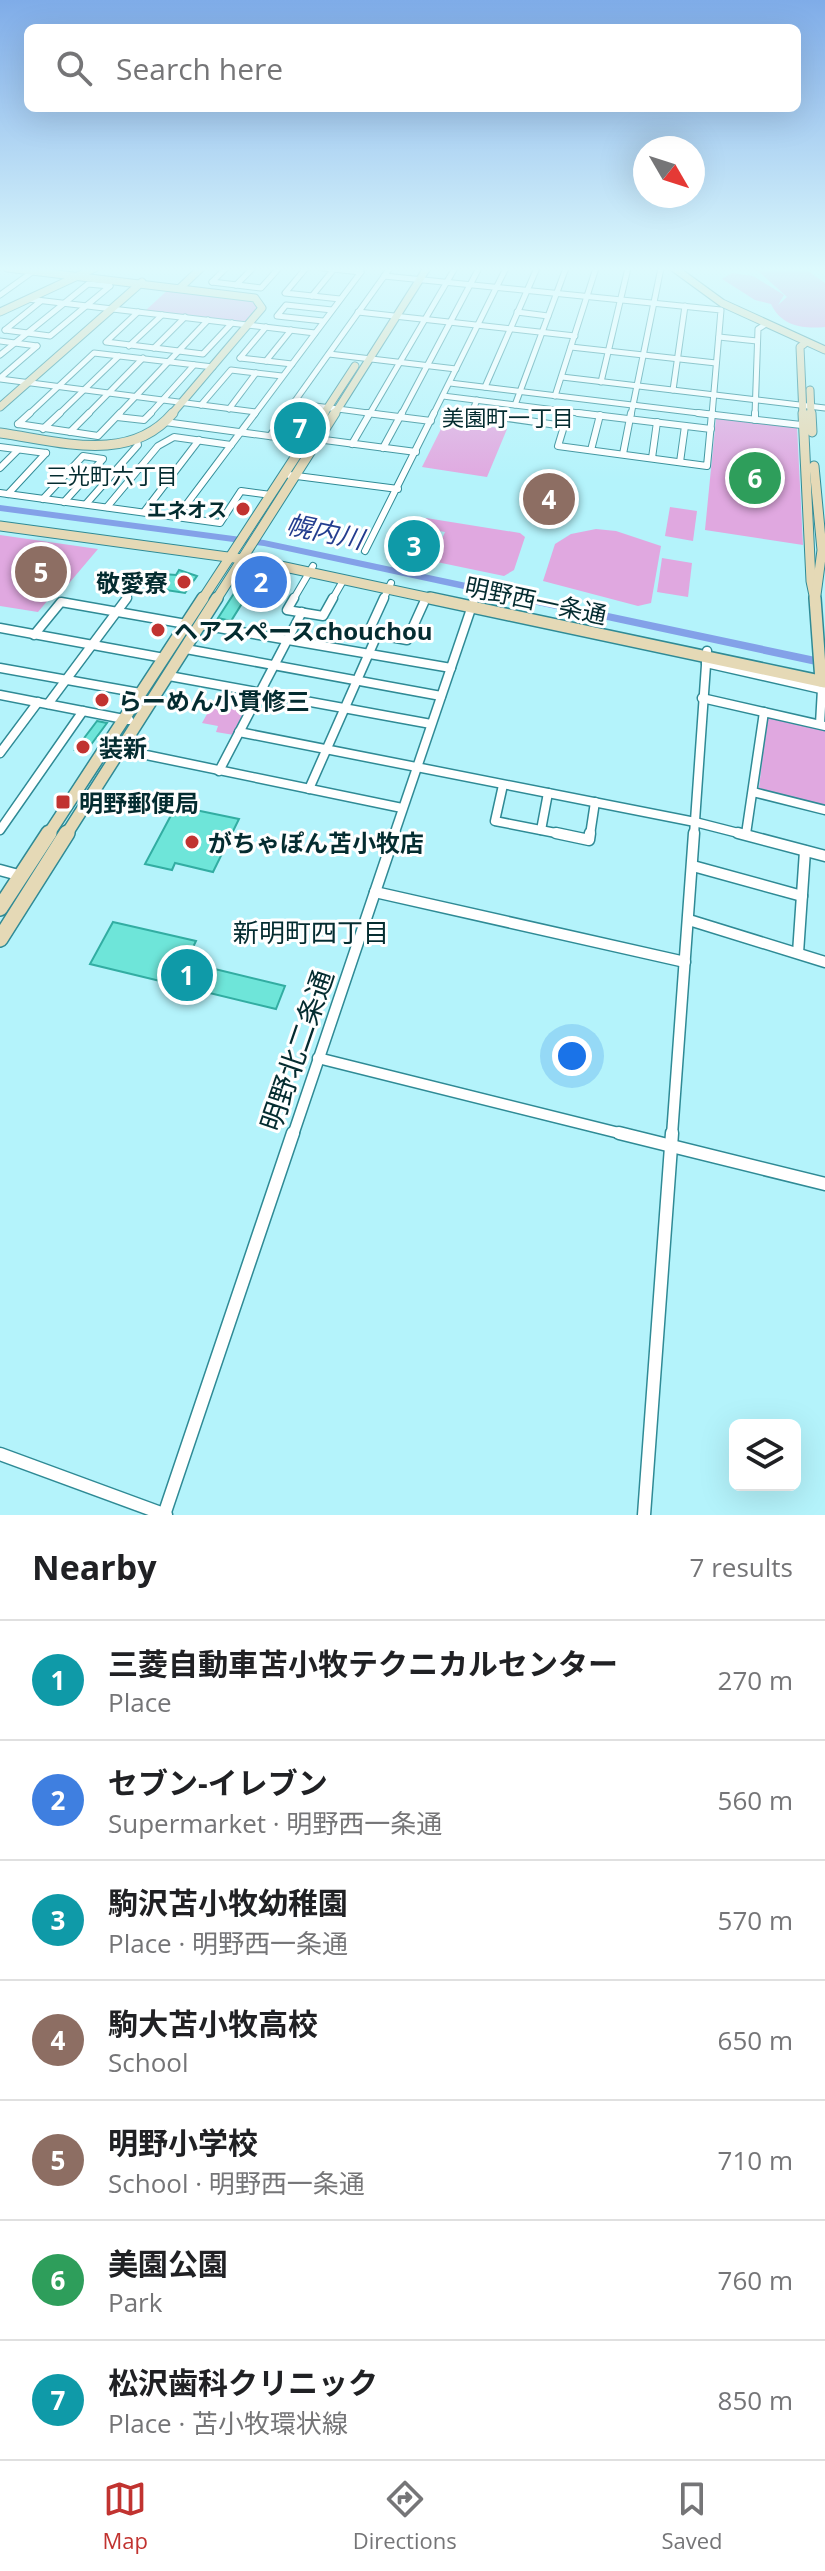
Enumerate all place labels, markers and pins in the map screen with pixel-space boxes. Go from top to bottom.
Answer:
pin: 7 [274,398,326,458]
pin: 6 [729,448,781,508]
pin: 4 [523,469,575,529]
place label: エネオス [147,496,227,523]
marker: エネオス [234,500,252,518]
pin: 3 [388,516,440,576]
pin: 5 [15,542,67,602]
pin: 2 [235,552,287,612]
place label: 敬愛寮 [96,566,168,599]
marker: 敬愛寮 [175,573,193,591]
place label: ヘアスペースchouchou [174,614,433,647]
marker: ヘアスペースchouchou [149,621,167,639]
place label: らーめん小貫修三 [118,684,310,717]
marker: らーめん小貫修三 [93,691,111,709]
place label: 装新 [99,731,147,764]
marker: 装新 [74,738,92,756]
place label: 明野郵便局 [79,786,199,819]
marker: 明野郵便局 [54,793,72,811]
place label: がちゃぽん苫小牧店 [208,826,424,859]
marker: がちゃぽん苫小牧店 [183,833,201,851]
pin: 1 [161,945,213,1005]

